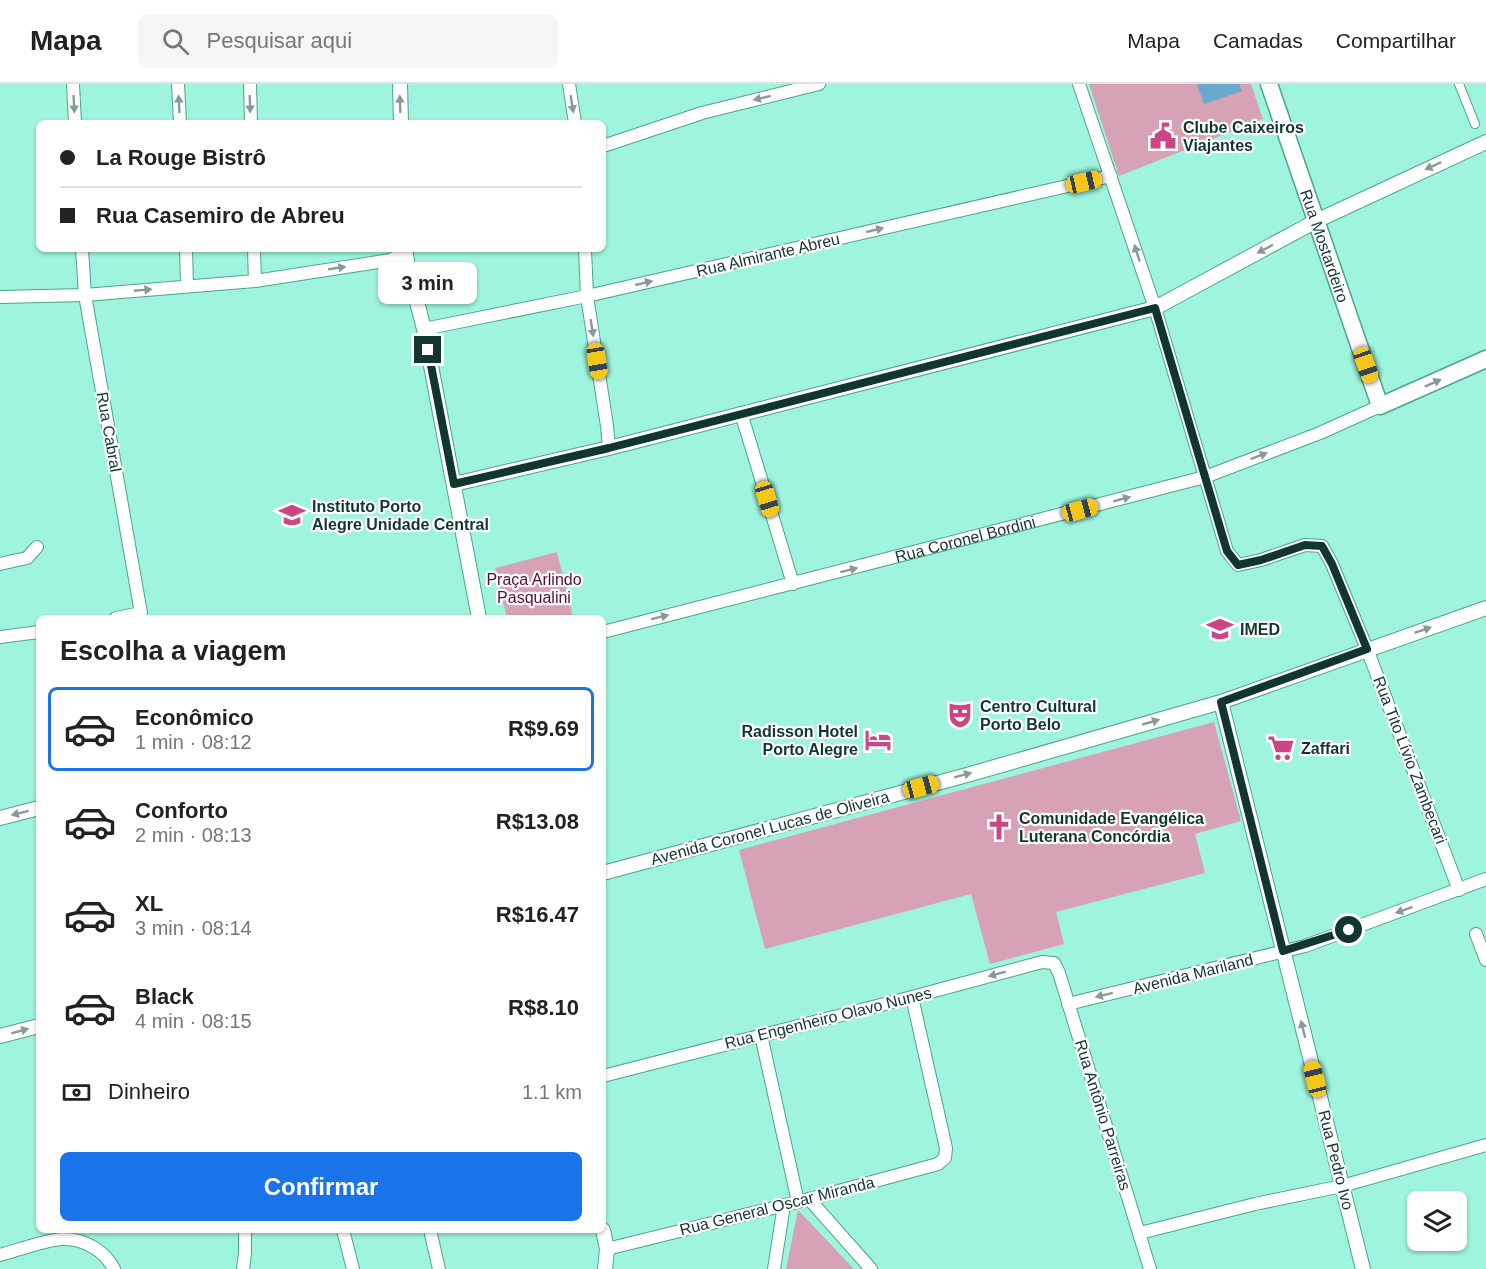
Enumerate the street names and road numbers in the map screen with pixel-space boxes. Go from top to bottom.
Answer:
street label: Rua Mostardeiro [1297,187,1352,304]
street label: Rua Almirante Abreu [695,230,841,280]
street label: Rua Cabral [94,391,124,473]
street label: Rua Coronel Bordini [893,513,1037,565]
street label: Rua Tito Lívio Zambecari [1370,674,1450,846]
street label: Avenida Coronel Lucas de Oliveira [649,788,891,868]
street label: Avenida Mariland [1131,951,1255,997]
street label: Rua Engenheiro Olavo Nunes [723,984,933,1052]
street label: Rua Antônio Parreiras [1072,1038,1134,1192]
street label: Rua Pedro Ivo [1315,1108,1357,1212]
street label: Rua General Oscar Miranda [678,1174,876,1238]

